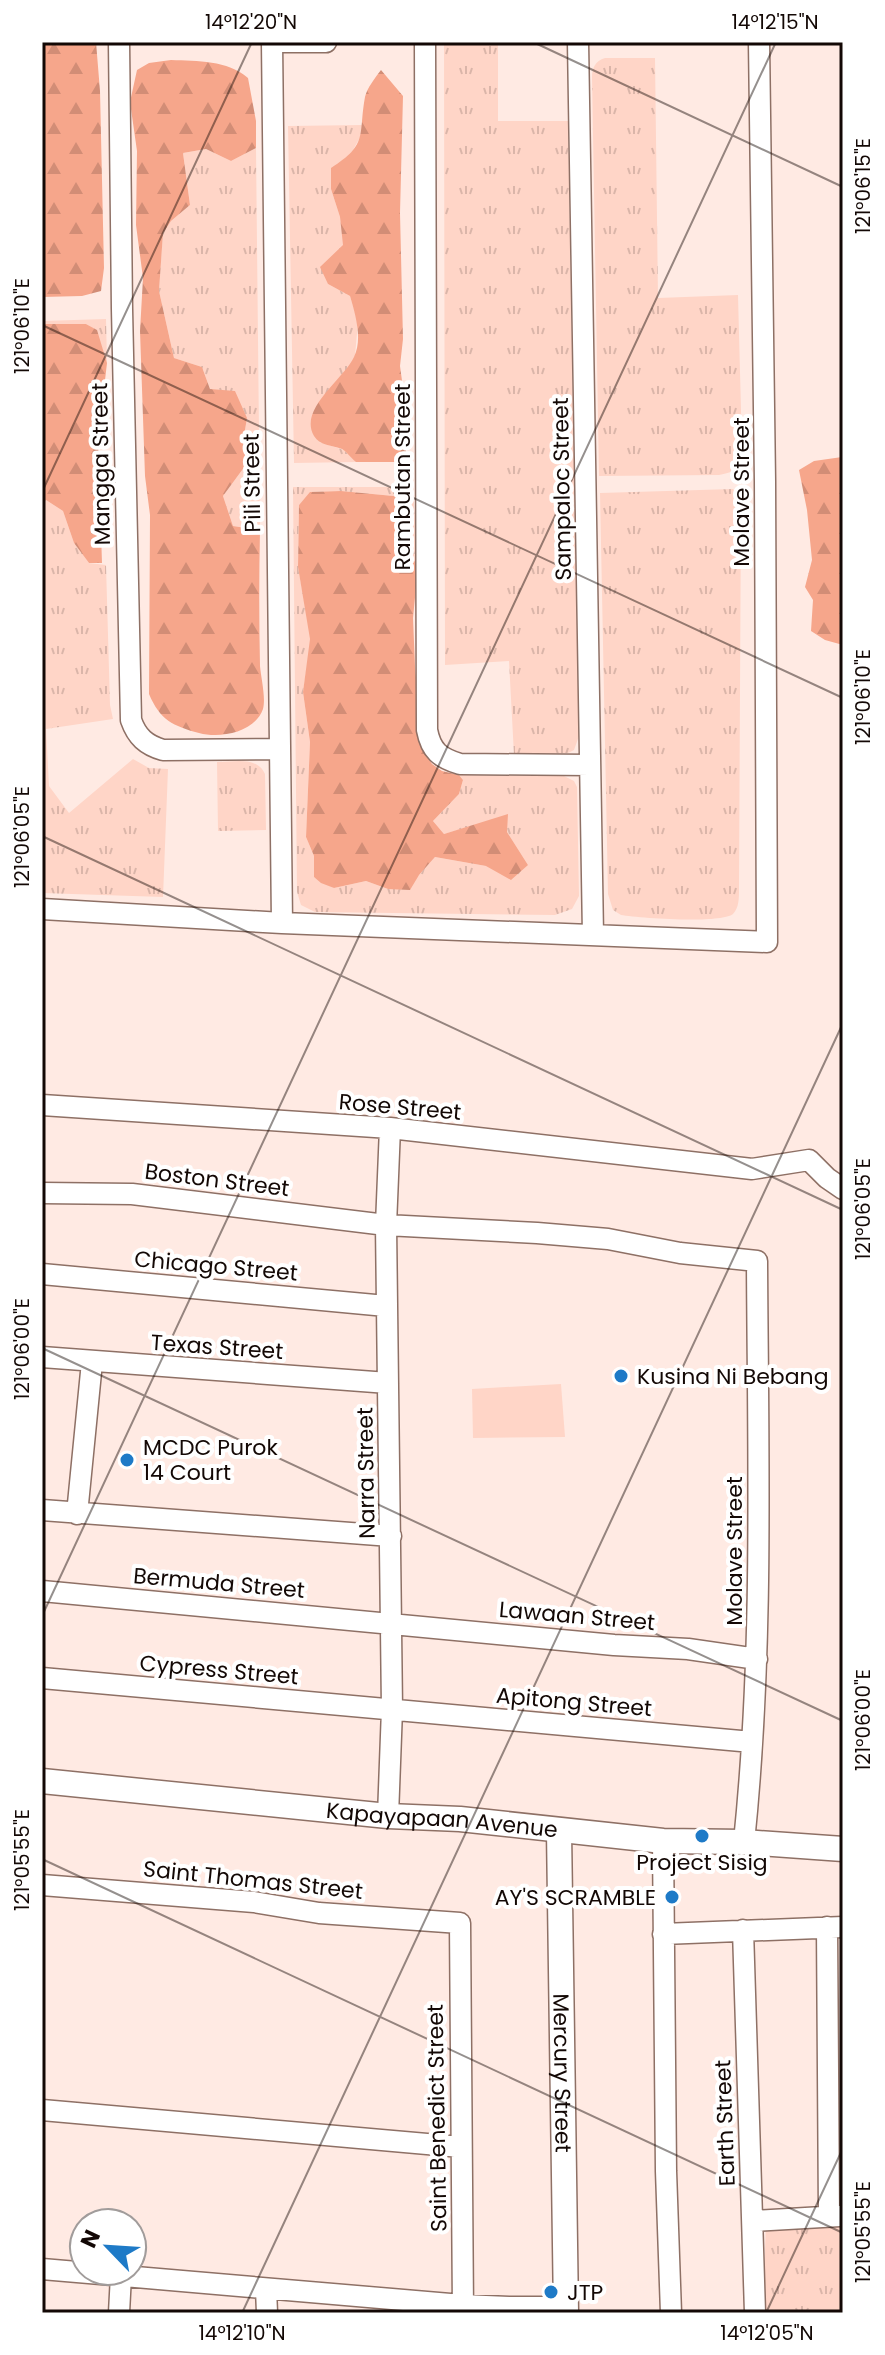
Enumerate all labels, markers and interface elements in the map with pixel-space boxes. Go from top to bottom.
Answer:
text: 14°12'20"N [205,8,297,36]
text: 14°12'15"N [731,8,819,36]
text: 121°06'15"E [849,138,877,234]
text: 121°06'10"E [8,278,36,374]
street label: Mangga Street [84,382,118,546]
street label: Rambutan Street [387,383,418,571]
street label: Sampaloc Street [545,397,579,581]
street label: Molave Street [726,417,757,567]
street label: Pili Street [236,433,268,533]
text: 121°06'10"E [849,649,877,745]
text: 121°06'05"E [8,786,36,888]
street label: Rose Street [337,1086,463,1128]
street label: Boston Street [143,1156,291,1204]
text: 121°06'05"E [849,1158,877,1260]
street label: Chicago Street [133,1243,299,1289]
text: 121°06'00"E [8,1298,36,1400]
street label: Texas Street [150,1327,284,1367]
place label: Kusina Ni Bebang [637,1361,829,1392]
marker: Kusina Ni Bebang [612,1367,630,1385]
street label: Narra Street [349,1407,383,1539]
place label: MCDC Purok 14 Court [143,1432,278,1488]
marker: MCDC Purok 14 Court [118,1451,136,1469]
street label: Molave Street [719,1476,750,1626]
street label: Bermuda Street [132,1560,306,1606]
street label: Lawaan Street [498,1594,656,1638]
street label: Cypress Street [138,1648,300,1692]
text: 121°06'00"E [849,1669,877,1771]
street label: Apitong Street [495,1680,653,1724]
street label: Kapayapaan Avenue [325,1794,559,1845]
text: 121°05'55"E [8,1809,36,1911]
marker: Project Sisig [693,1827,711,1845]
place label: Project Sisig [636,1847,768,1878]
street label: Saint Thomas Street [142,1853,364,1907]
place label: AY'S SCRAMBLE [495,1882,656,1913]
marker: AY'S SCRAMBLE [663,1888,681,1906]
street label: Mercury Street [546,1993,579,2153]
street label: Saint Benedict Street [420,2004,454,2232]
street label: Earth Street [707,2059,743,2187]
text: 121°05'55"E [849,2181,877,2283]
north arrow [68,2207,148,2287]
text: N [73,2225,108,2253]
place label: JTP [567,2277,603,2308]
marker: JTP [542,2283,560,2301]
text: 14°12'10"N [198,2319,286,2347]
text: 14°12'05"N [720,2319,814,2347]

